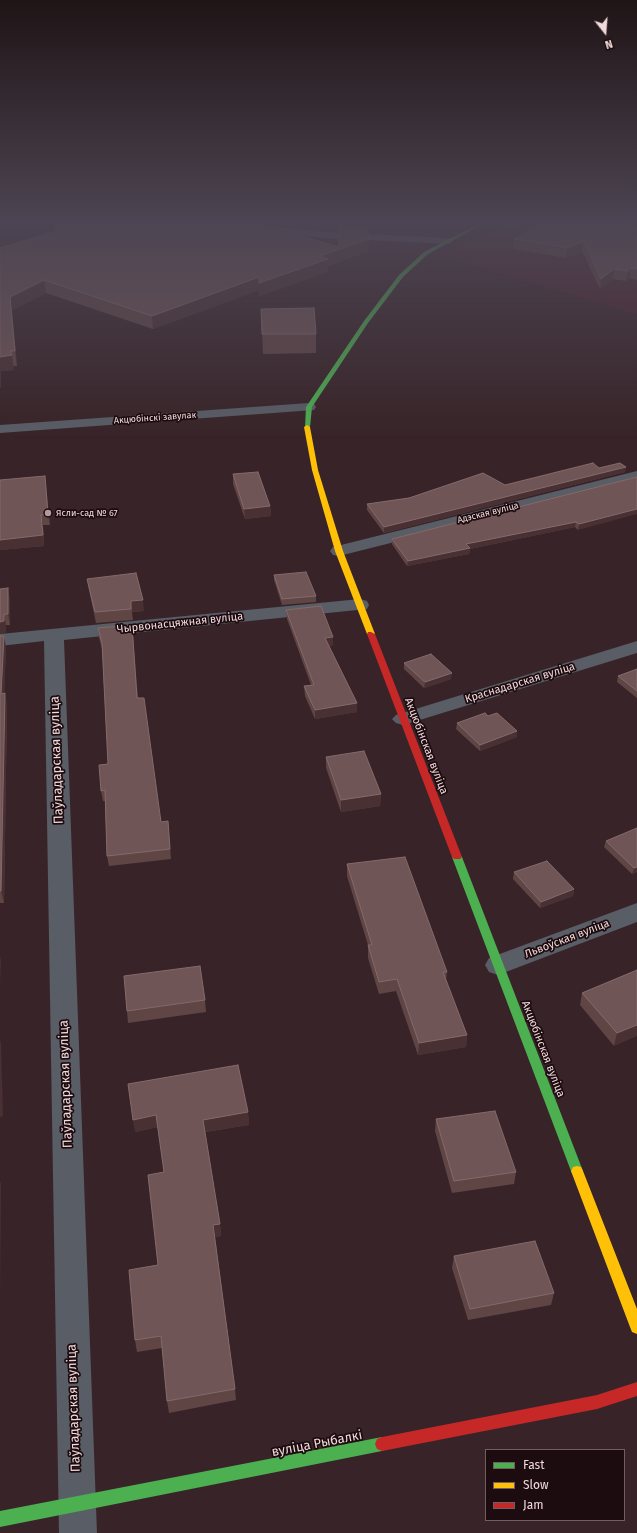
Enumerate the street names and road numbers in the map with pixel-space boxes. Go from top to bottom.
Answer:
street label: Акцюбінскі завулак [113,410,197,426]
street label: Адэская вуліца [456,500,520,526]
street label: Чырвонасцяжная вуліца [116,610,244,636]
street label: Краснадарская вуліца [463,660,577,706]
street label: Паўладарская вуліца [47,696,67,824]
street label: Акцюбінская вуліца [402,696,450,796]
street label: Львоўская вуліца [523,917,611,961]
street label: Акцюбінская вуліца [519,999,567,1099]
street label: Паўладарская вуліца [56,1020,76,1148]
street label: Паўладарская вуліца [64,1344,84,1472]
street label: вуліца Рыбалкі [270,1428,364,1460]

